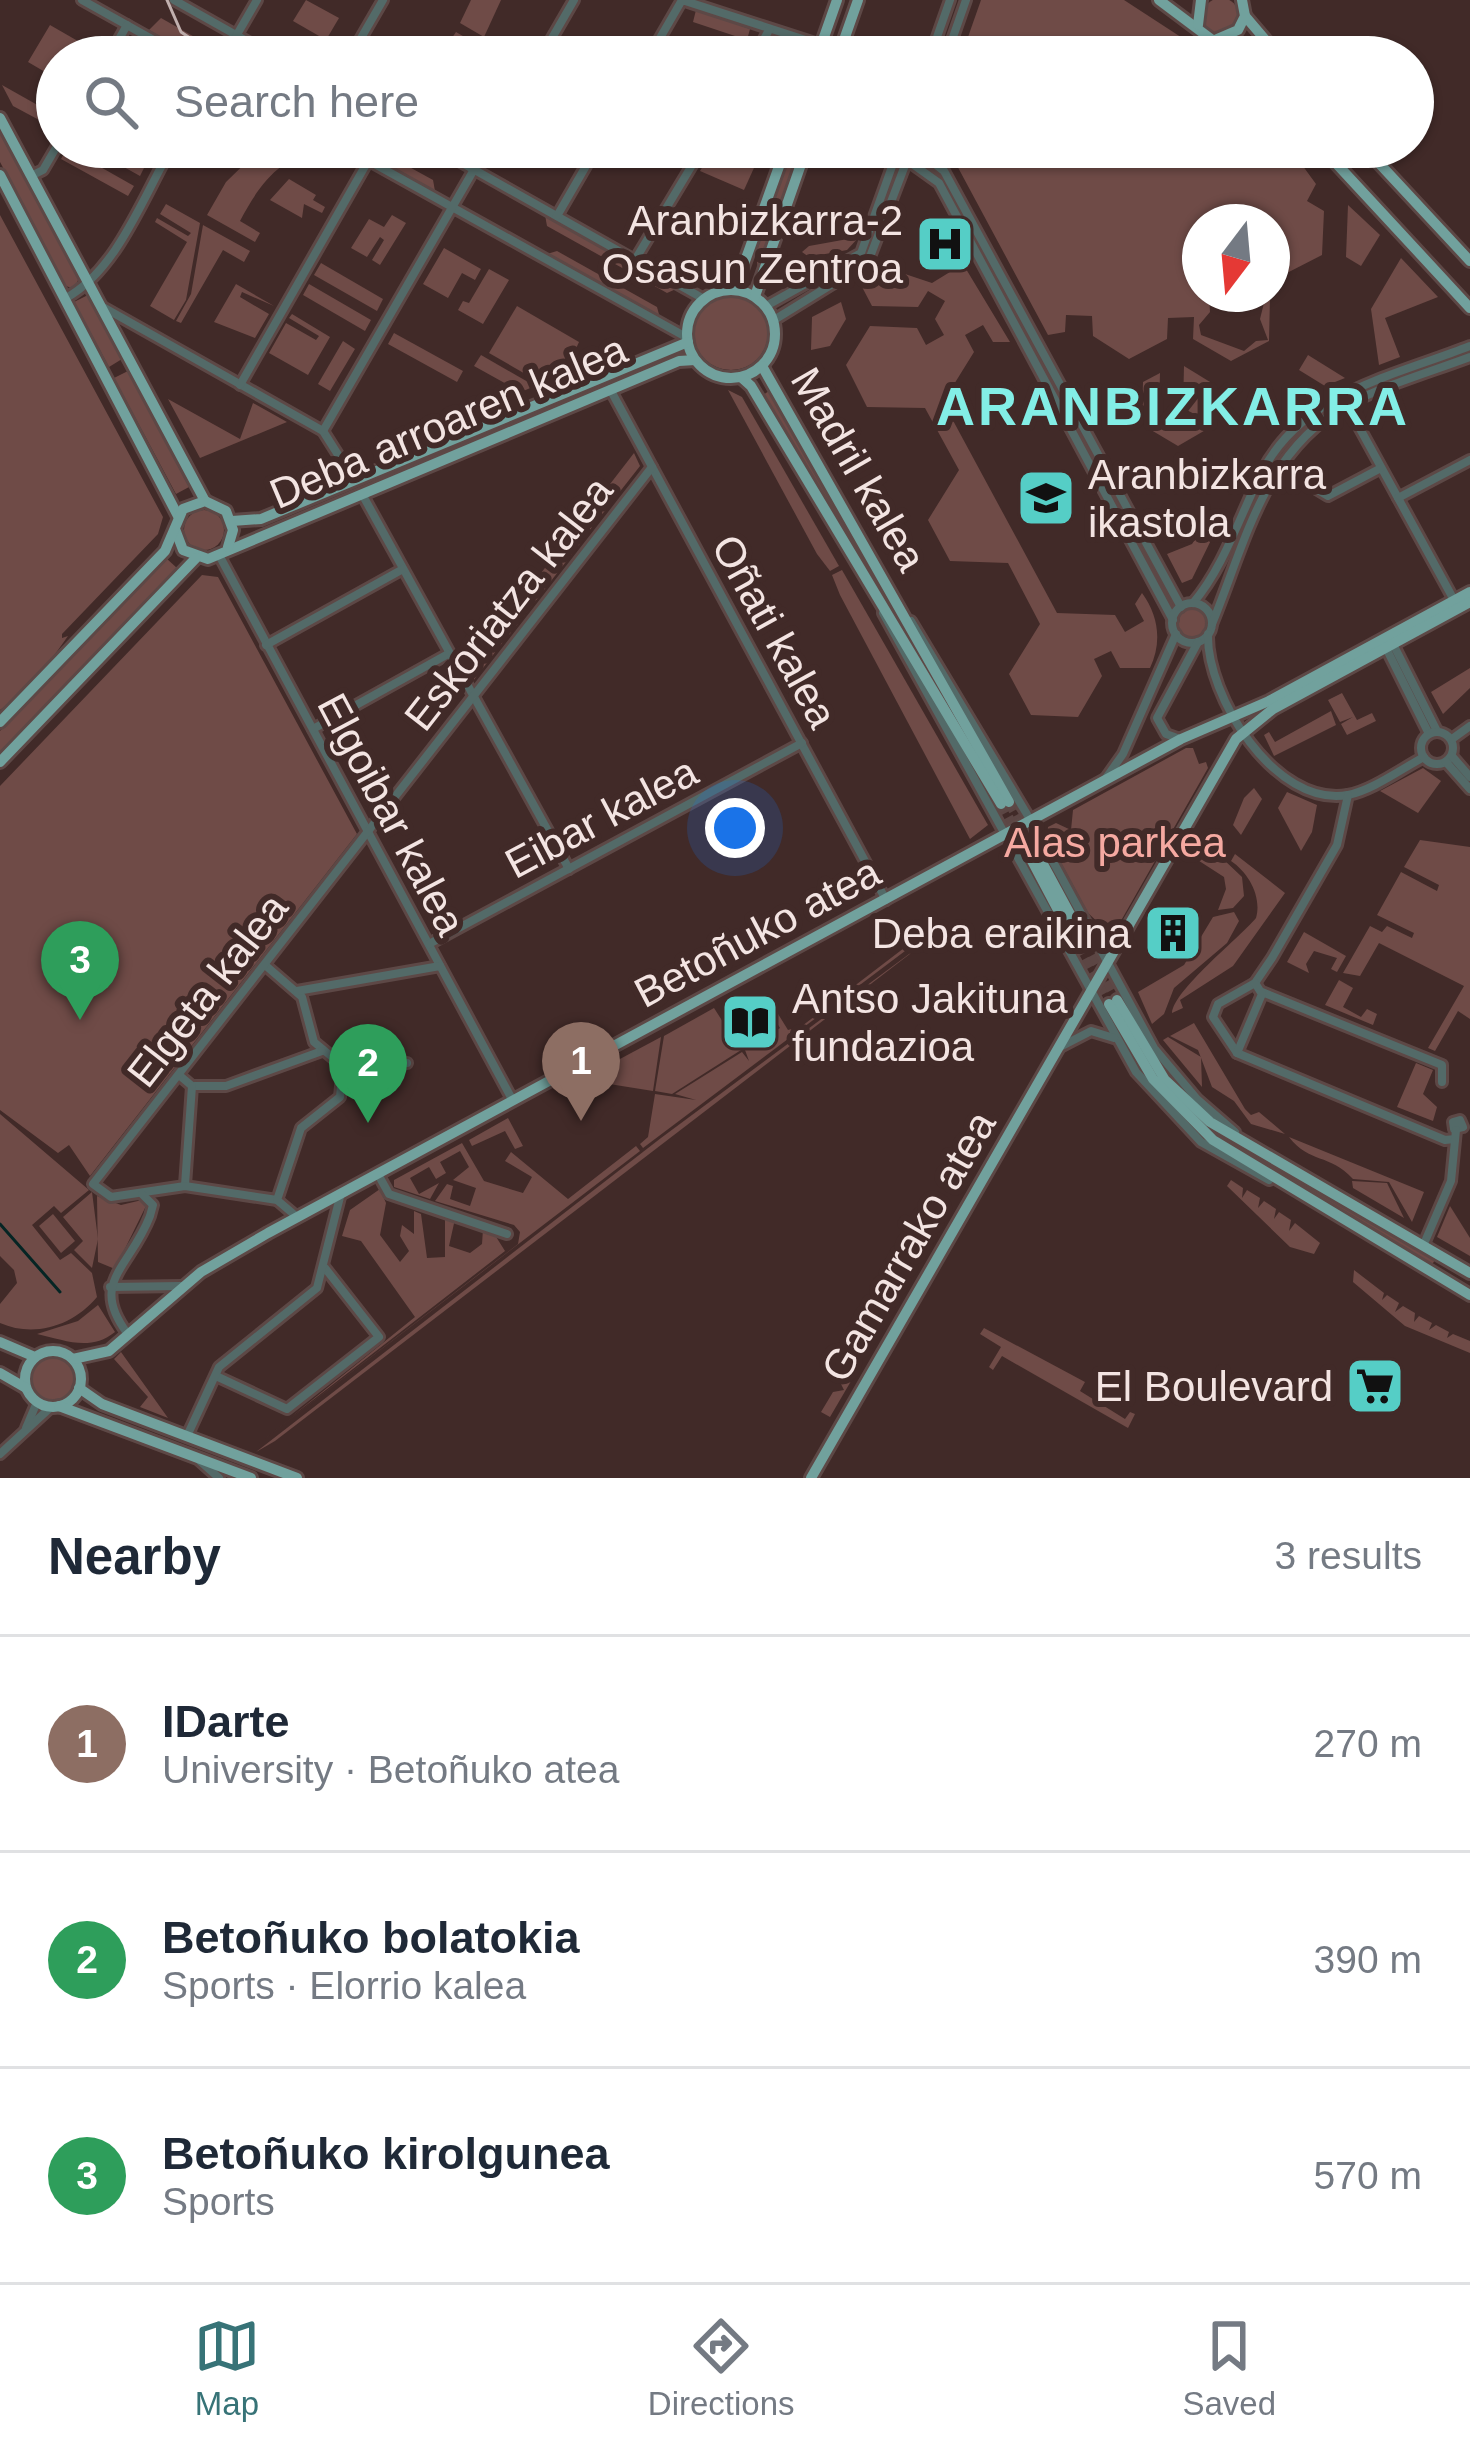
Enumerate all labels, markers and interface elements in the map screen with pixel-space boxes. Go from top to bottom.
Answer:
search box [36,36,1434,168]
icon: search [78,69,144,135]
text: Search here [174,76,419,127]
place label: Aranbizkarra-2 Osasun Zentroa [602,197,904,292]
north arrow [1182,204,1290,312]
hospital icon: Aranbizkarra-2 Osasun Zentroa [914,213,976,275]
street label: Deba arroaren kalea [263,325,634,518]
street label: Madril kalea [782,359,936,580]
district label: ARANBIZKARRA [936,376,1410,436]
place label: Aranbizkarra ikastola [1088,451,1327,546]
street label: Eskoriatza kalea [395,467,622,739]
school or university icon: Aranbizkarra ikastola [1015,467,1077,529]
street label: Oñati kalea [703,527,847,736]
street label: Elgoibar kalea [308,686,475,943]
street label: Eibar kalea [497,747,706,888]
your location [705,798,765,858]
park label: Alas parkea [1004,819,1227,866]
street label: Betoñuko atea [627,848,888,1017]
street label: Elgeta kalea [118,884,297,1096]
building icon: Deba eraikina [1142,902,1204,964]
place label: Deba eraikina [872,910,1132,957]
pin: 3 [41,921,119,1020]
place label: Antso Jakituna fundazioa [792,975,1068,1070]
library icon: Antso Jakituna fundazioa [719,991,781,1053]
pin: 1 [542,1022,620,1121]
pin: 2 [329,1024,407,1123]
street label: Gamarrako atea [812,1103,1005,1389]
supermarket icon: El Boulevard [1344,1355,1406,1417]
place label: El Boulevard [1095,1363,1333,1410]
text: Nearby [48,1528,221,1585]
text: 3 results [1275,1534,1422,1577]
text: IDarte [162,1696,290,1747]
text: 1 [76,1722,98,1765]
text: 270 m [1314,1722,1422,1765]
text: University · Betoñuko atea [162,1748,619,1791]
text: Betoñuko bolatokia [162,1912,580,1963]
text: 2 [76,1938,98,1981]
text: 390 m [1314,1938,1422,1981]
text: Sports · Elorrio kalea [162,1964,526,2007]
text: Betoñuko kirolgunea [162,2128,610,2179]
text: 3 [76,2154,98,2197]
text: 570 m [1314,2154,1422,2197]
text: Sports [162,2180,275,2223]
tab: Map [194,2313,260,2423]
tab: Directions [648,2313,795,2423]
tab: Saved [1182,2313,1276,2423]

